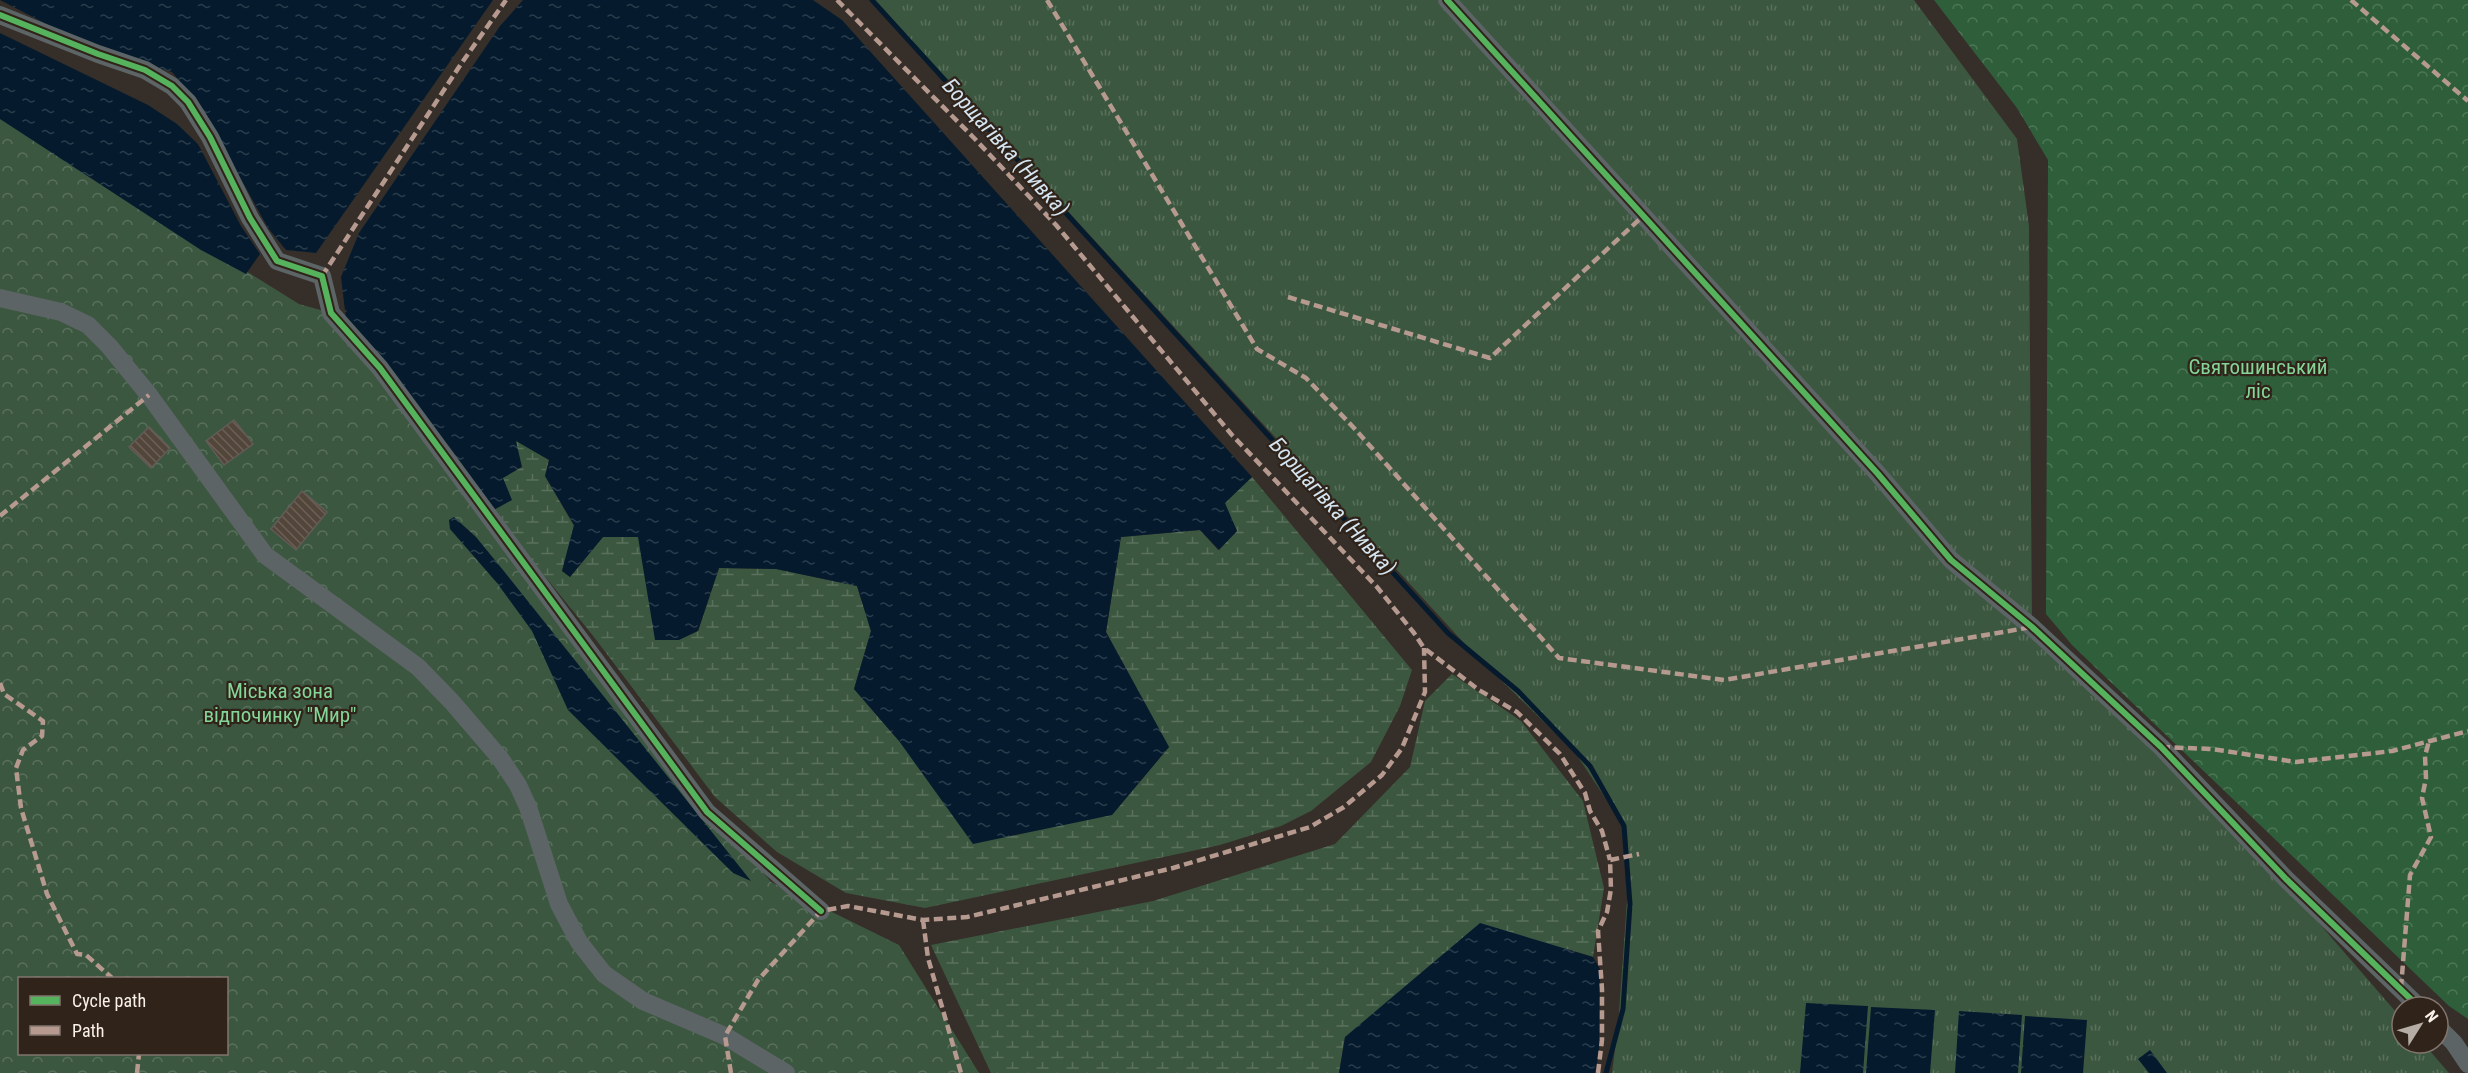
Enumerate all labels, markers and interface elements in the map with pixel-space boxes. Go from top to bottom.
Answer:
water label: Борщагівка (Нивка) [937,73,1074,222]
park label: Святошинський ліс [2188,355,2328,403]
water label: Борщагівка (Нивка) [1264,432,1401,581]
park label: Міська зона відпочинку "Мир" [203,679,357,727]
legend [18,977,228,1055]
text: Cycle path [72,990,146,1011]
north arrow [2390,995,2450,1055]
text: N [2421,1007,2442,1026]
text: Path [72,1020,105,1041]

